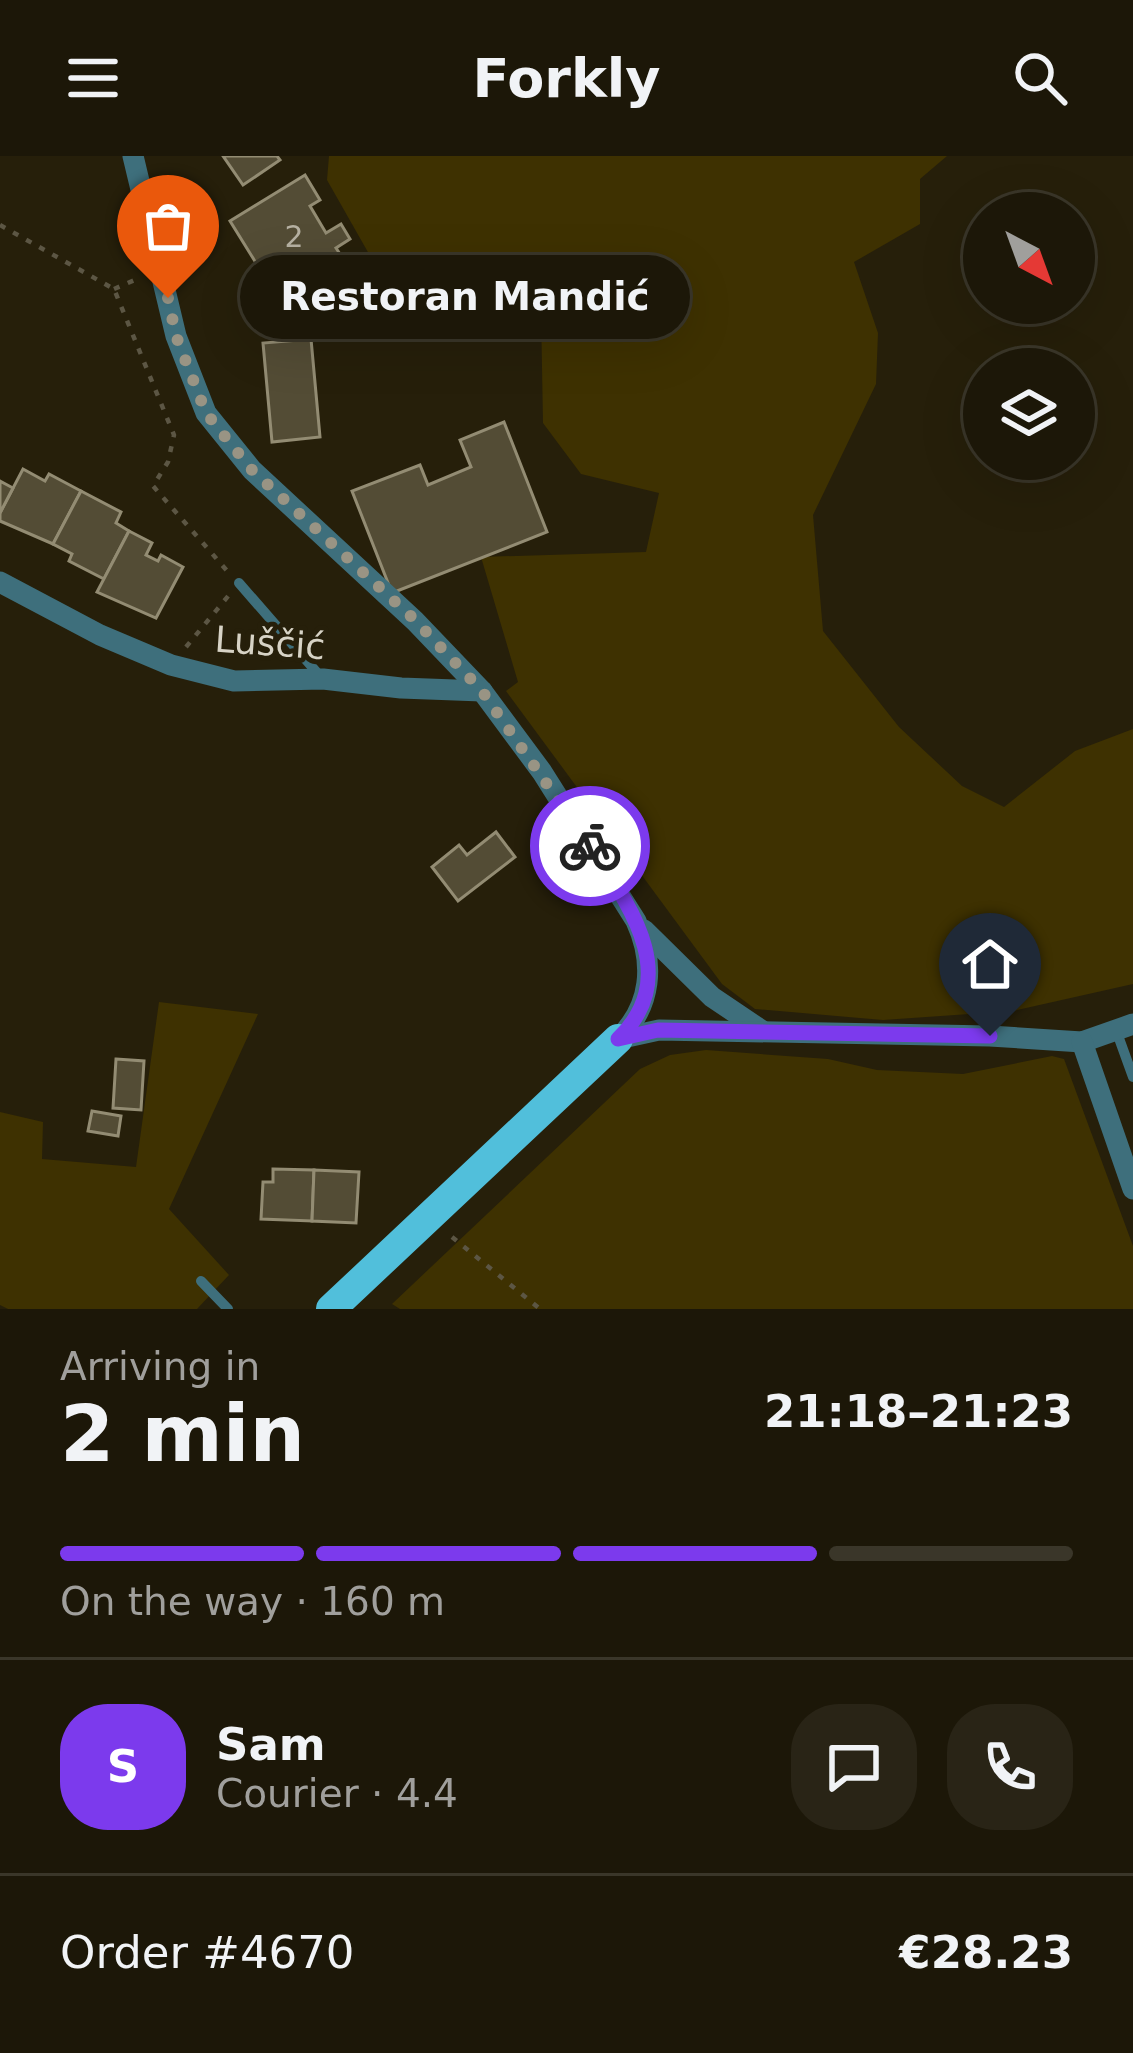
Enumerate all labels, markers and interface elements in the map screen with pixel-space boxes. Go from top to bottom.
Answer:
icon: menu [60,45,126,111]
icon: search [1007,45,1073,111]
text: Forkly [472,47,661,110]
pin [117,175,219,298]
north arrow [963,192,1095,324]
map controls [963,192,1095,480]
icon: bag [135,193,201,259]
house number: 2 [284,219,304,254]
callout: Restoran Mandić [240,256,690,340]
text: Restoran Mandić [280,274,650,319]
button: layers [963,348,1095,480]
street label: Luščić [213,619,327,667]
courier [530,786,650,906]
icon: bike [557,813,623,879]
pin [939,913,1041,1036]
icon: home [957,931,1023,997]
text: Arriving in [60,1344,260,1389]
text: 21:18–21:23 [764,1385,1073,1438]
text: 2 min [60,1389,305,1479]
text: On the way · 160 m [60,1579,445,1624]
button: chat [791,1704,917,1830]
button: phone [947,1704,1073,1830]
text: Sam [216,1718,326,1771]
text: S [107,1740,139,1793]
text: Courier · 4.4 [216,1771,458,1816]
text: Order #4670 [60,1926,354,1979]
text: €28.23 [899,1926,1073,1979]

